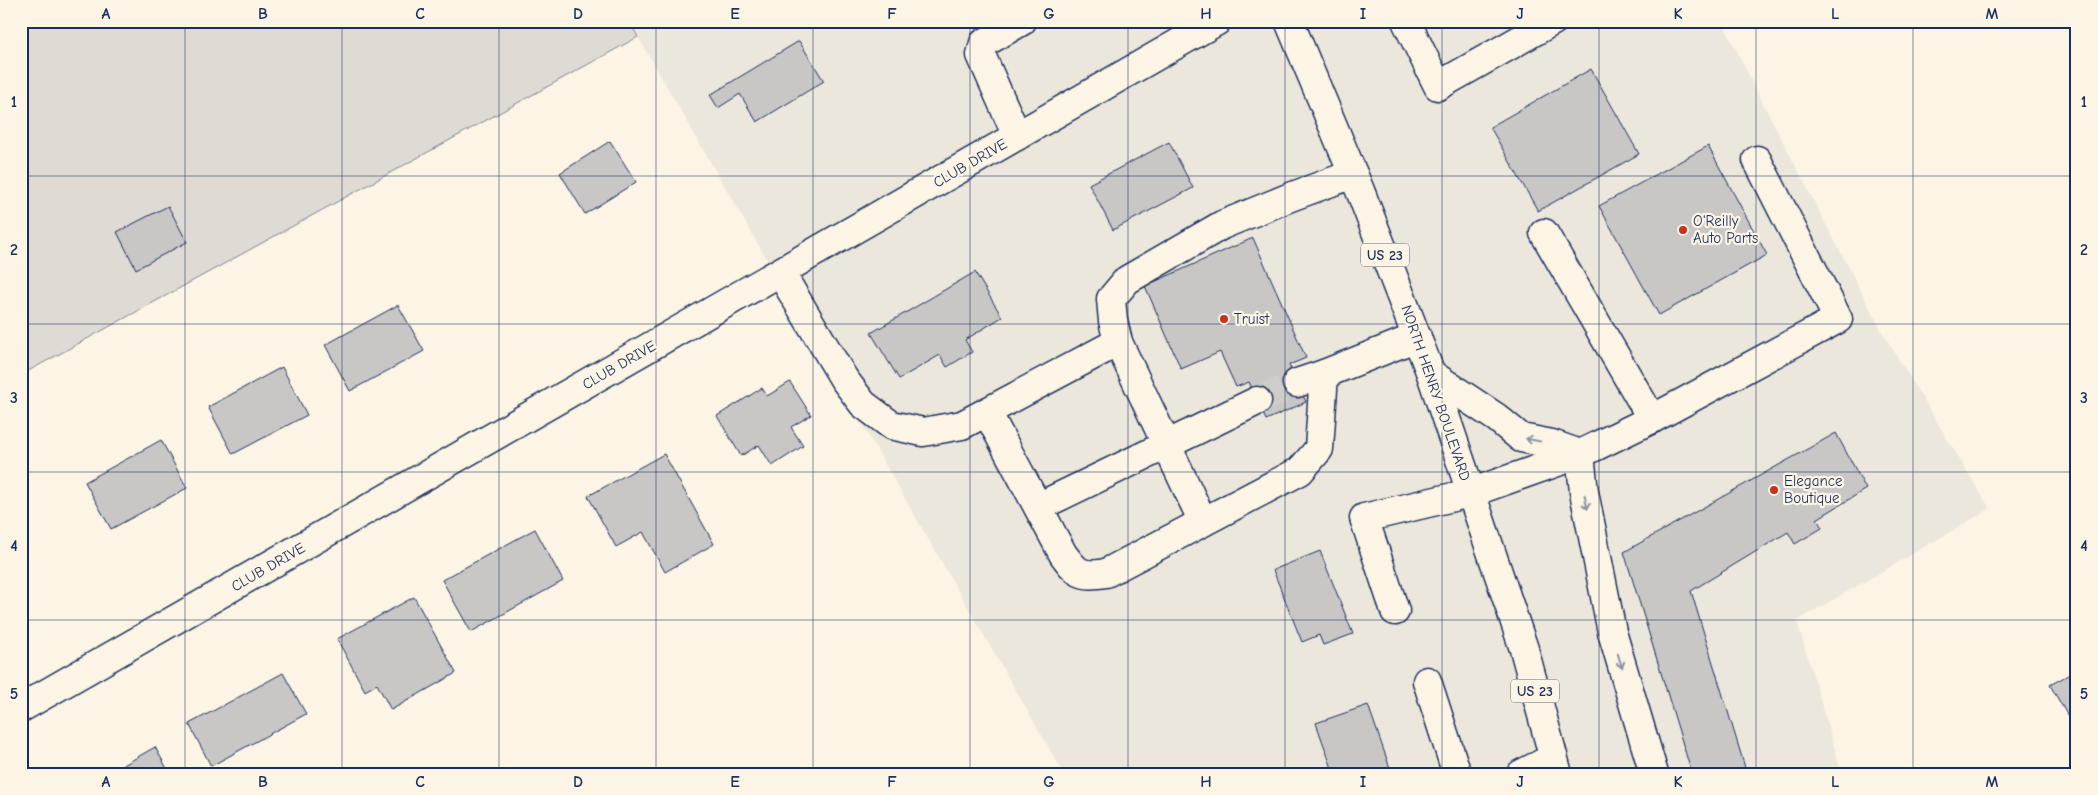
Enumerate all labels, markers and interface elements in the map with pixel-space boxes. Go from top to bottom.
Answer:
text: A [102,5,111,23]
text: B [258,5,268,23]
text: C [415,5,425,23]
text: D [573,5,583,23]
text: E [730,5,740,23]
text: F [887,5,897,23]
text: G [1043,5,1055,23]
text: H [1200,5,1212,23]
text: I [1360,5,1366,23]
text: J [1516,5,1524,23]
text: K [1673,5,1683,23]
text: L [1831,5,1839,23]
text: M [1986,5,1999,23]
text: 1 [11,93,17,111]
text: 1 [2081,93,2087,111]
street label: CLUB DRIVE [930,135,1010,191]
place label: O'Reilly Auto Parts [1693,212,1758,247]
marker: O'Reilly Auto Parts [1677,224,1689,236]
text: 2 [10,241,18,259]
text: 2 [2080,241,2088,259]
road number: US 23 [1361,244,1409,266]
street label: NORTH HENRY BOULEVARD [1397,303,1475,483]
place label: Truist [1234,310,1270,328]
marker: Truist [1218,313,1230,325]
street label: CLUB DRIVE [579,337,659,393]
text: 3 [10,389,18,407]
text: 3 [2080,389,2088,407]
one-way arrow [1526,435,1542,444]
place label: Elegance Boutique [1784,472,1843,507]
marker: Elegance Boutique [1768,484,1780,496]
one-way arrow [1582,494,1591,510]
text: 4 [10,537,18,555]
text: 4 [2080,537,2088,555]
street label: CLUB DRIVE [228,539,308,595]
one-way arrow [1616,653,1626,669]
road number: US 23 [1511,679,1559,702]
text: 5 [10,685,18,703]
text: 5 [2080,685,2088,703]
text: A [102,773,111,791]
text: B [258,773,268,791]
text: C [415,773,425,791]
text: D [573,773,583,791]
text: E [730,773,740,791]
text: F [887,773,897,791]
text: G [1043,773,1055,791]
text: H [1200,773,1212,791]
text: I [1360,773,1366,791]
text: J [1516,773,1524,791]
text: K [1673,773,1683,791]
text: L [1831,773,1839,791]
text: M [1986,773,1999,791]

